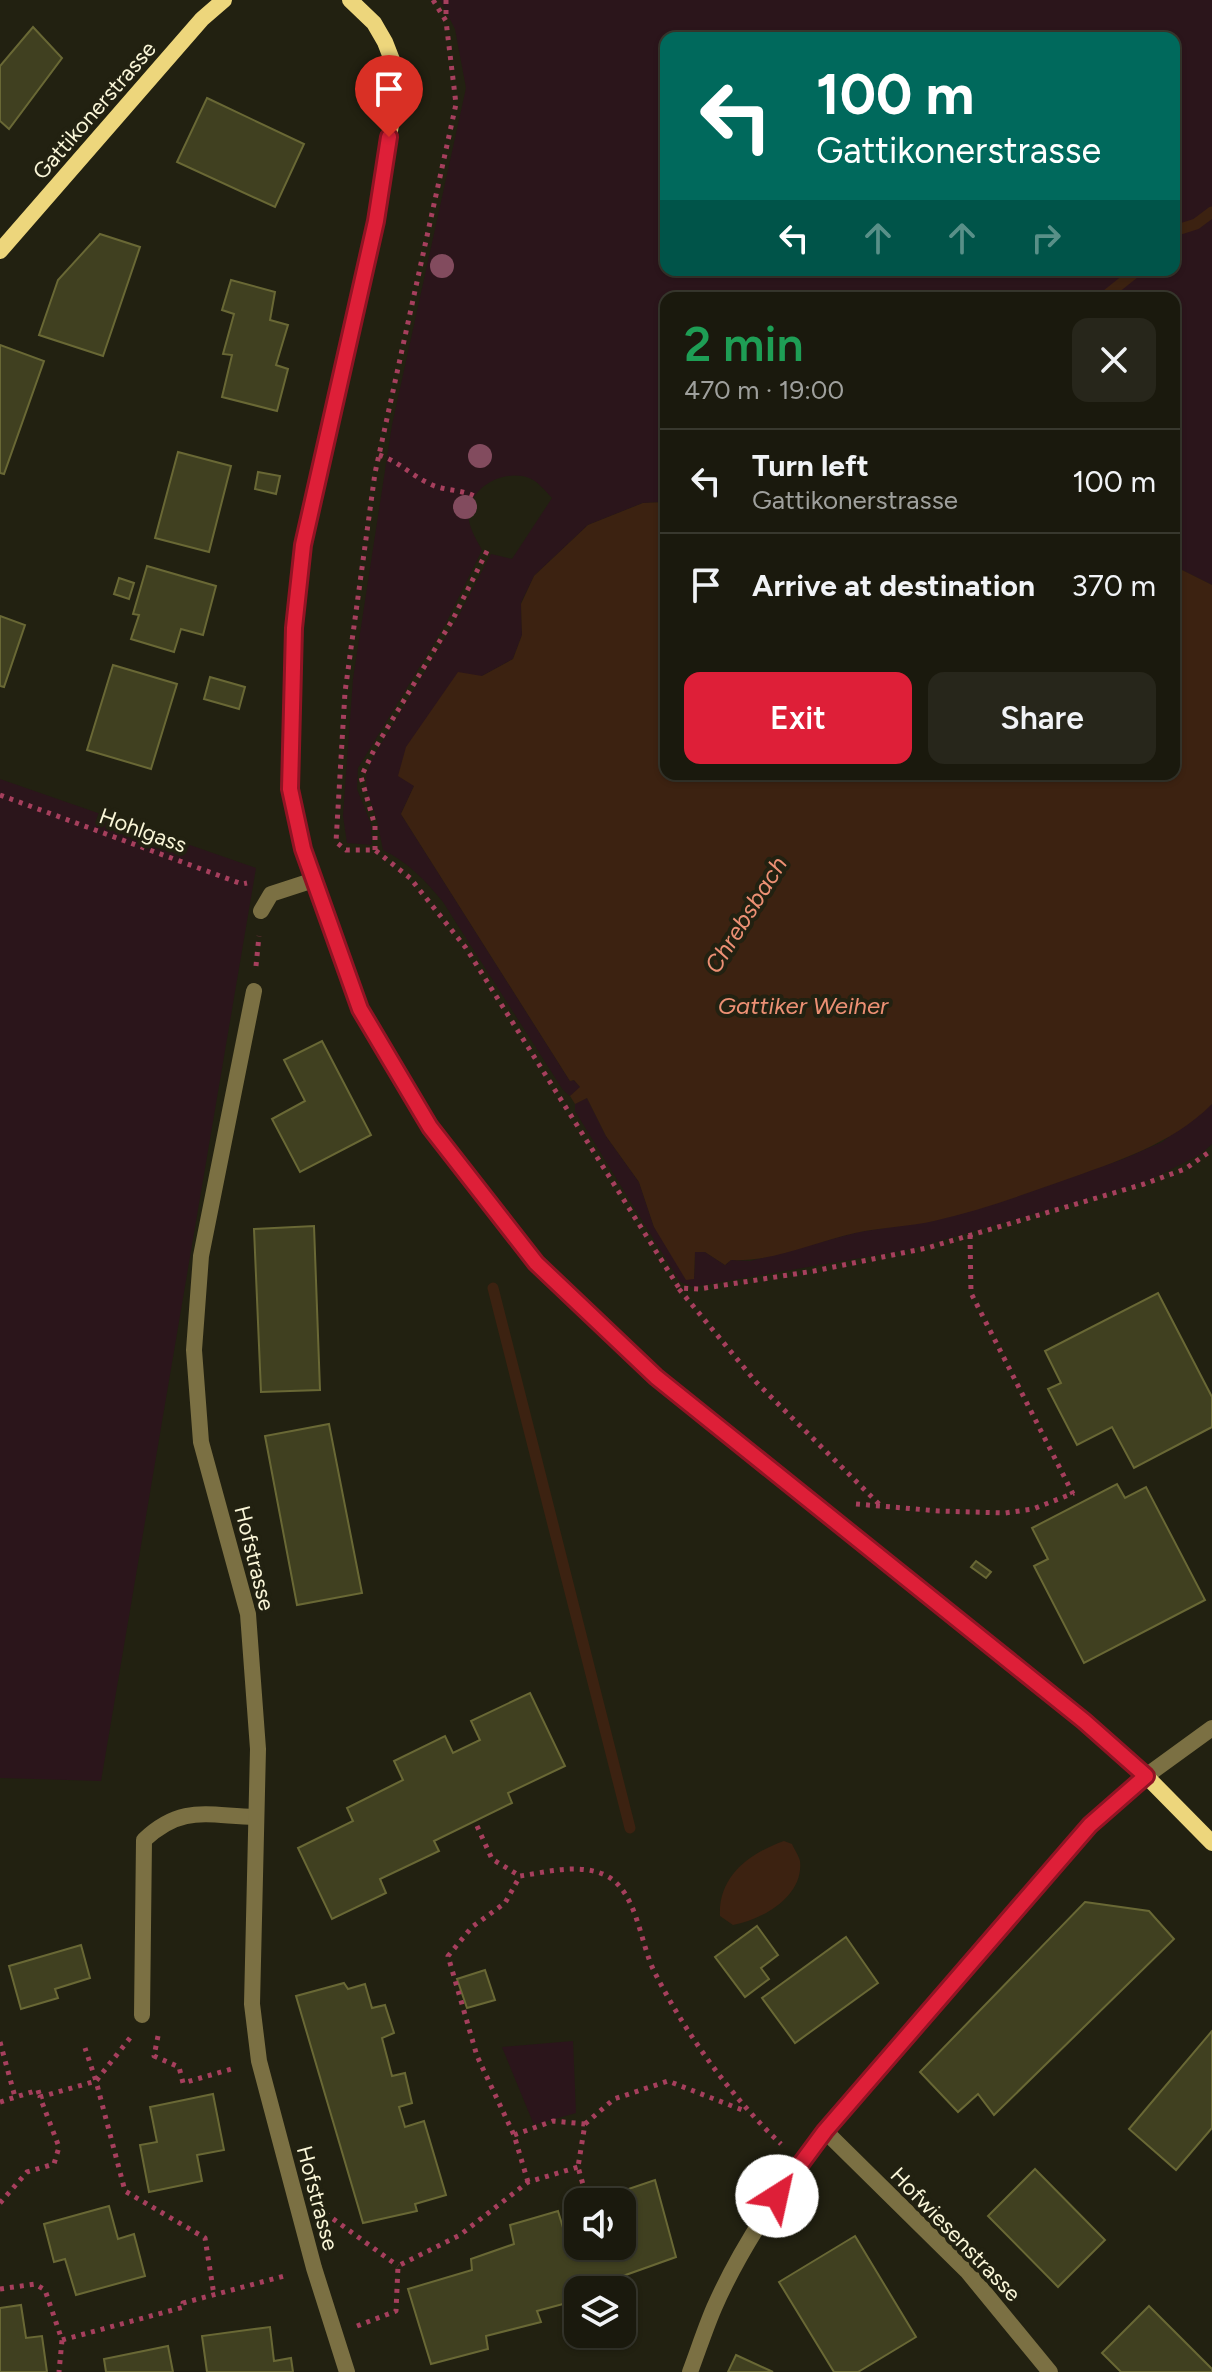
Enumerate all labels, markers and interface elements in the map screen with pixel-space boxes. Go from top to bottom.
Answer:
street label: Gattikonerstrasse [27,36,162,185]
pin [355,55,423,137]
text: 100 m [816,61,974,128]
icon: left [684,64,788,168]
icon: arrive [367,67,411,111]
text: Gattikonerstrasse [816,129,1101,172]
icon: left [772,216,816,260]
icon: ahead [856,216,900,260]
icon: ahead [940,216,984,260]
icon: right [1024,216,1068,260]
text: 2 min [684,315,804,373]
button: close [1072,318,1156,402]
text: 470 m · 19:00 [684,374,844,406]
text: Turn left [752,447,869,484]
icon: left [684,459,728,503]
text: 100 m [1072,463,1156,500]
text: Gattikonerstrasse [752,484,958,516]
icon: arrive [684,563,728,607]
text: Arrive at destination [752,567,1035,604]
text: 370 m [1071,567,1156,604]
button: Exit [684,672,912,764]
button: Share [928,672,1156,764]
street label: Hohlgass [95,802,190,859]
water label: Chrebsbach [698,851,793,978]
water label: Gattiker Weiher [718,991,889,1020]
street label: Hofstrasse [228,1503,281,1613]
street label: Hofstrasse [291,2143,344,2253]
position arrow [735,2154,819,2238]
street label: Hofwiesenstrasse [885,2162,1026,2307]
map controls [564,2188,636,2348]
button: sound [564,2188,636,2260]
button: layers [564,2276,636,2348]

